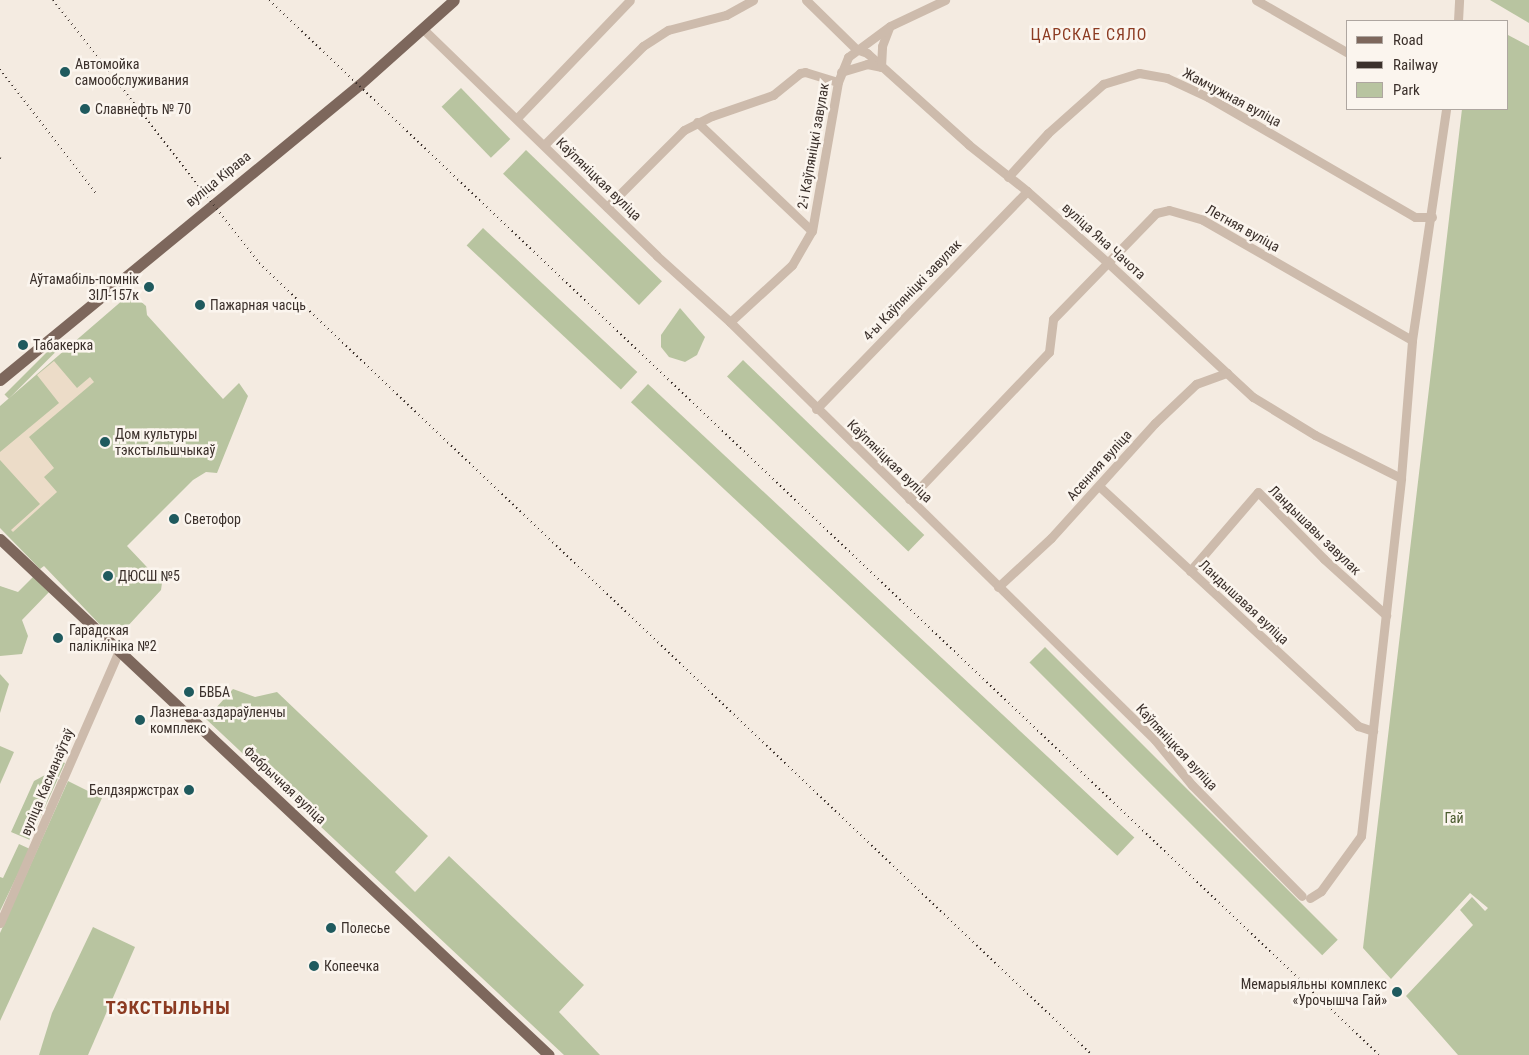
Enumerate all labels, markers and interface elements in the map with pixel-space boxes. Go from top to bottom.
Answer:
legend [1346,20,1509,110]
district label: ЦАРСКАЕ СЯЛО [1029,25,1149,45]
text: Road [1393,31,1423,49]
place label: Автомойка самообслуживания [75,56,189,88]
text: Railway [1393,56,1438,74]
street label: Жамчужная вуліца [1180,64,1284,130]
marker: Автомойка самообслуживания [59,66,71,78]
text: Park [1393,81,1420,99]
street label: 2-і Каўпяніцкі завулак [794,82,832,210]
place label: Славнефть № 70 [95,101,191,117]
marker: Славнефть № 70 [79,103,91,115]
street label: Каўпяніцкая вуліца [553,134,645,224]
street label: вуліца Кірава [182,148,254,210]
street label: вуліца Яна Чачота [1059,199,1149,283]
street label: Летняя вуліца [1203,201,1283,255]
street label: 4-ы Каўпяніцкі завулак [859,236,965,344]
place label: Аўтамабіль-помнік ЗІЛ-157к [30,271,139,304]
marker: Аўтамабіль-помнік ЗІЛ-157к [143,281,155,293]
place label: Пажарная часць [210,297,306,313]
marker: Пажарная часць [194,299,206,311]
place label: Табакерка [33,337,93,353]
marker: Табакерка [17,339,29,351]
street label: Каўпяніцкая вуліца [844,416,936,506]
place label: Дом культуры тэкстыльшчыкаў [115,426,215,458]
street label: Асенняя вуліца [1063,426,1135,504]
marker: Дом культуры тэкстыльшчыкаў [99,436,111,448]
street label: Ландышавы завулак [1265,482,1365,578]
place label: Светофор [184,511,241,527]
marker: Светофор [168,513,180,525]
street label: Ландышавая вуліца [1196,556,1292,648]
place label: ДЮСШ №5 [118,568,180,584]
marker: ДЮСШ №5 [102,570,114,582]
place label: Гарадская паліклініка №2 [69,622,157,654]
marker: Гарадская паліклініка №2 [51,631,65,645]
place label: БВБА [199,684,230,700]
marker: БВБА [183,686,195,698]
street label: Каўпяніцкая вуліца [1133,700,1221,794]
place label: Лазнева-аздараўленчы комплекс [150,704,286,736]
marker: Лазнева-аздараўленчы комплекс [134,714,146,726]
street label: вуліца Касманаўтаў [17,726,77,838]
street label: Фабрычная вуліца [240,742,330,828]
place label: Белдзяржстрах [89,782,179,798]
marker: Белдзяржстрах [183,784,195,796]
park label: Гай [1444,810,1464,826]
place label: Полесье [341,920,390,936]
marker: Полесье [325,922,337,934]
place label: Копеечка [324,958,379,974]
marker: Копеечка [308,960,320,972]
place label: Мемарыяльны комплекс «Урочышча Гай» [1241,976,1387,1009]
marker: Мемарыяльны комплекс «Урочышча Гай» [1391,986,1403,998]
district label: ТЭКСТЫЛЬНЫ [104,997,232,1019]

